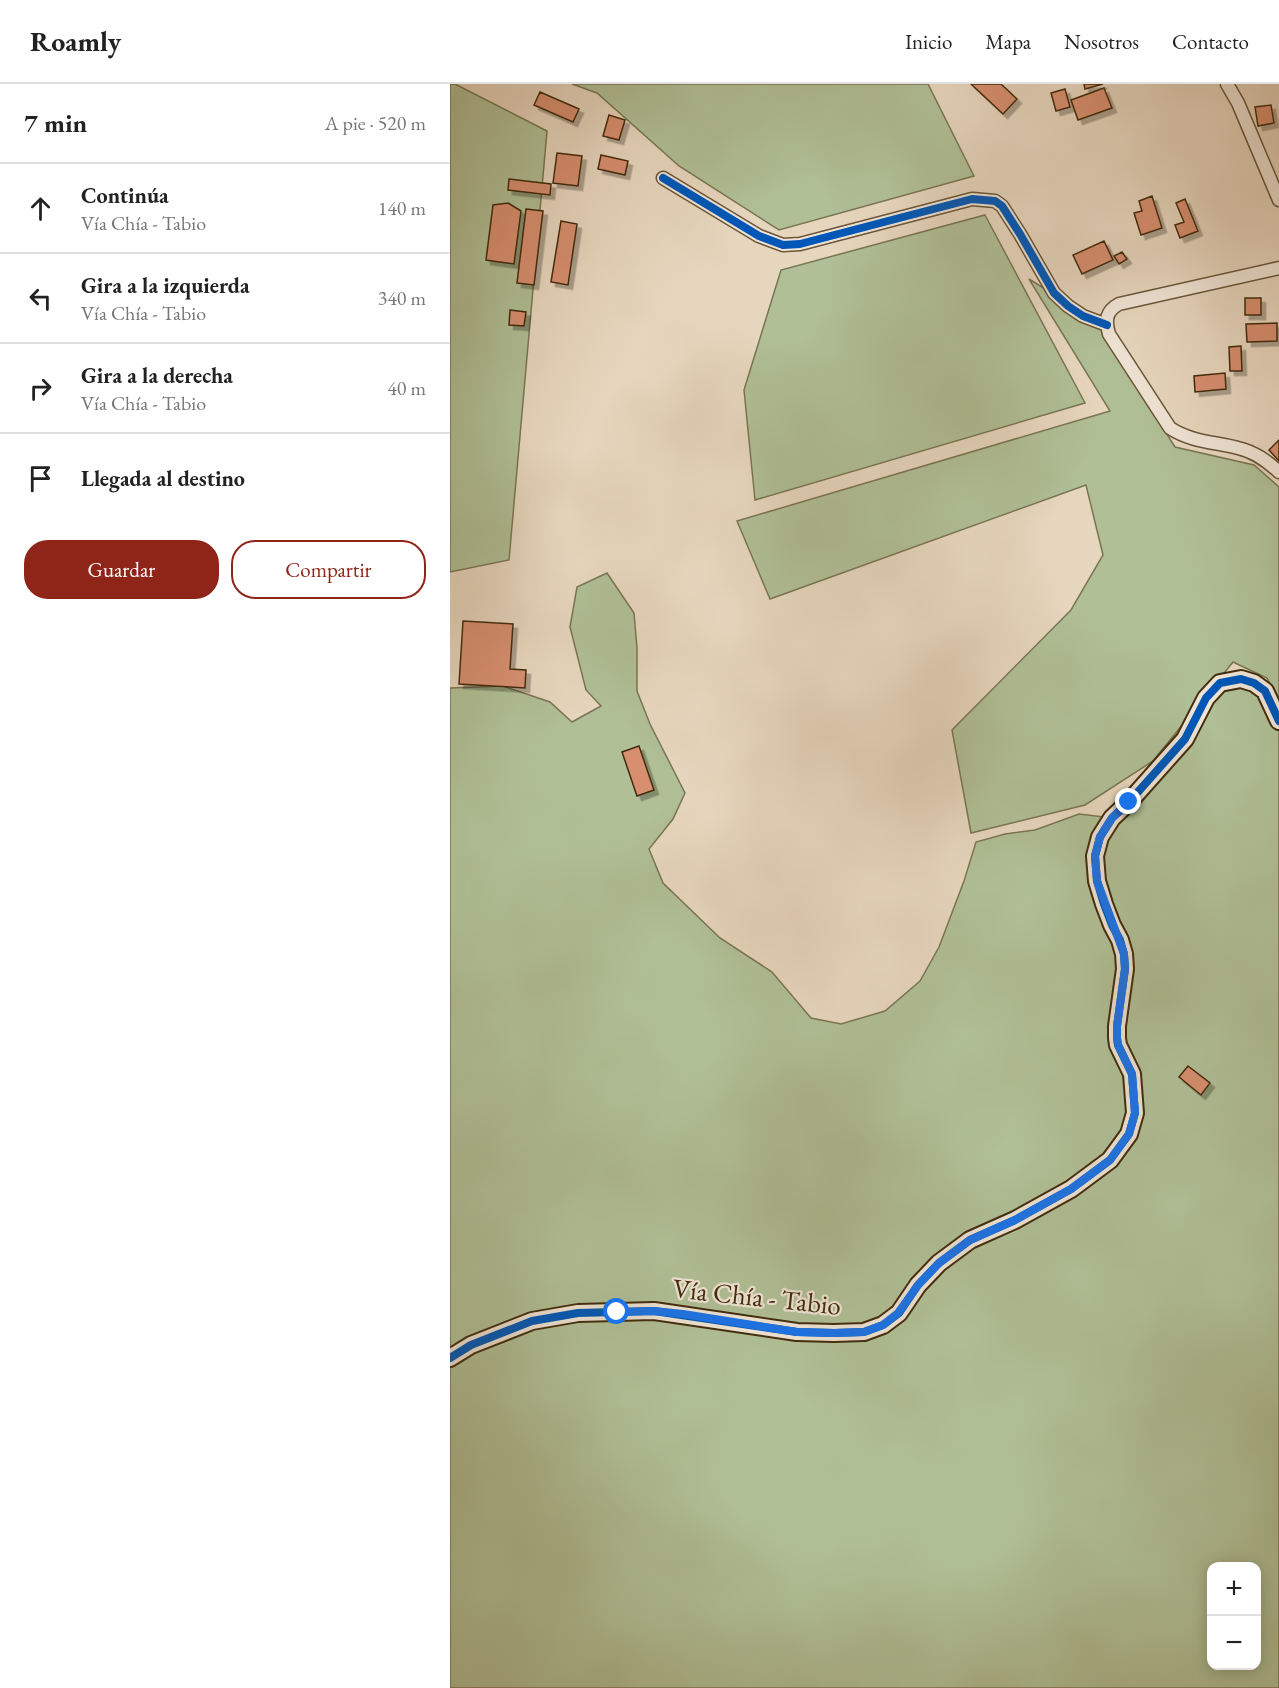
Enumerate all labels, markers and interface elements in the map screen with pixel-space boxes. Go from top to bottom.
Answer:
text: Roamly [30,23,121,59]
text: Inicio [905,28,952,55]
text: Mapa [985,28,1031,55]
text: Nosotros [1064,28,1139,55]
text: Contacto [1172,28,1249,55]
text: 7 min [24,106,87,140]
text: A pie · 520 m [325,110,426,136]
text: Continúa [81,181,169,210]
icon: ahead [24,192,57,225]
text: 140 m [378,195,426,221]
text: Vía Chía - Tabio [81,210,206,236]
text: Gira a la izquierda [81,271,250,300]
icon: left [24,282,57,315]
text: 340 m [378,285,426,311]
text: Vía Chía - Tabio [81,300,206,326]
text: Gira a la derecha [81,361,233,390]
icon: right [24,372,57,405]
text: 40 m [387,375,426,401]
text: Vía Chía - Tabio [81,390,206,416]
icon: arrive [24,462,57,495]
text: Llegada al destino [81,464,245,493]
button: Guardar [24,540,219,599]
button: Compartir [231,540,426,599]
route end [1115,788,1141,814]
street label: Vía Chía - Tabio [671,1270,843,1323]
route start [603,1298,629,1324]
map controls [1207,1562,1261,1670]
button: + [1207,1562,1261,1616]
button: − [1207,1616,1261,1670]

